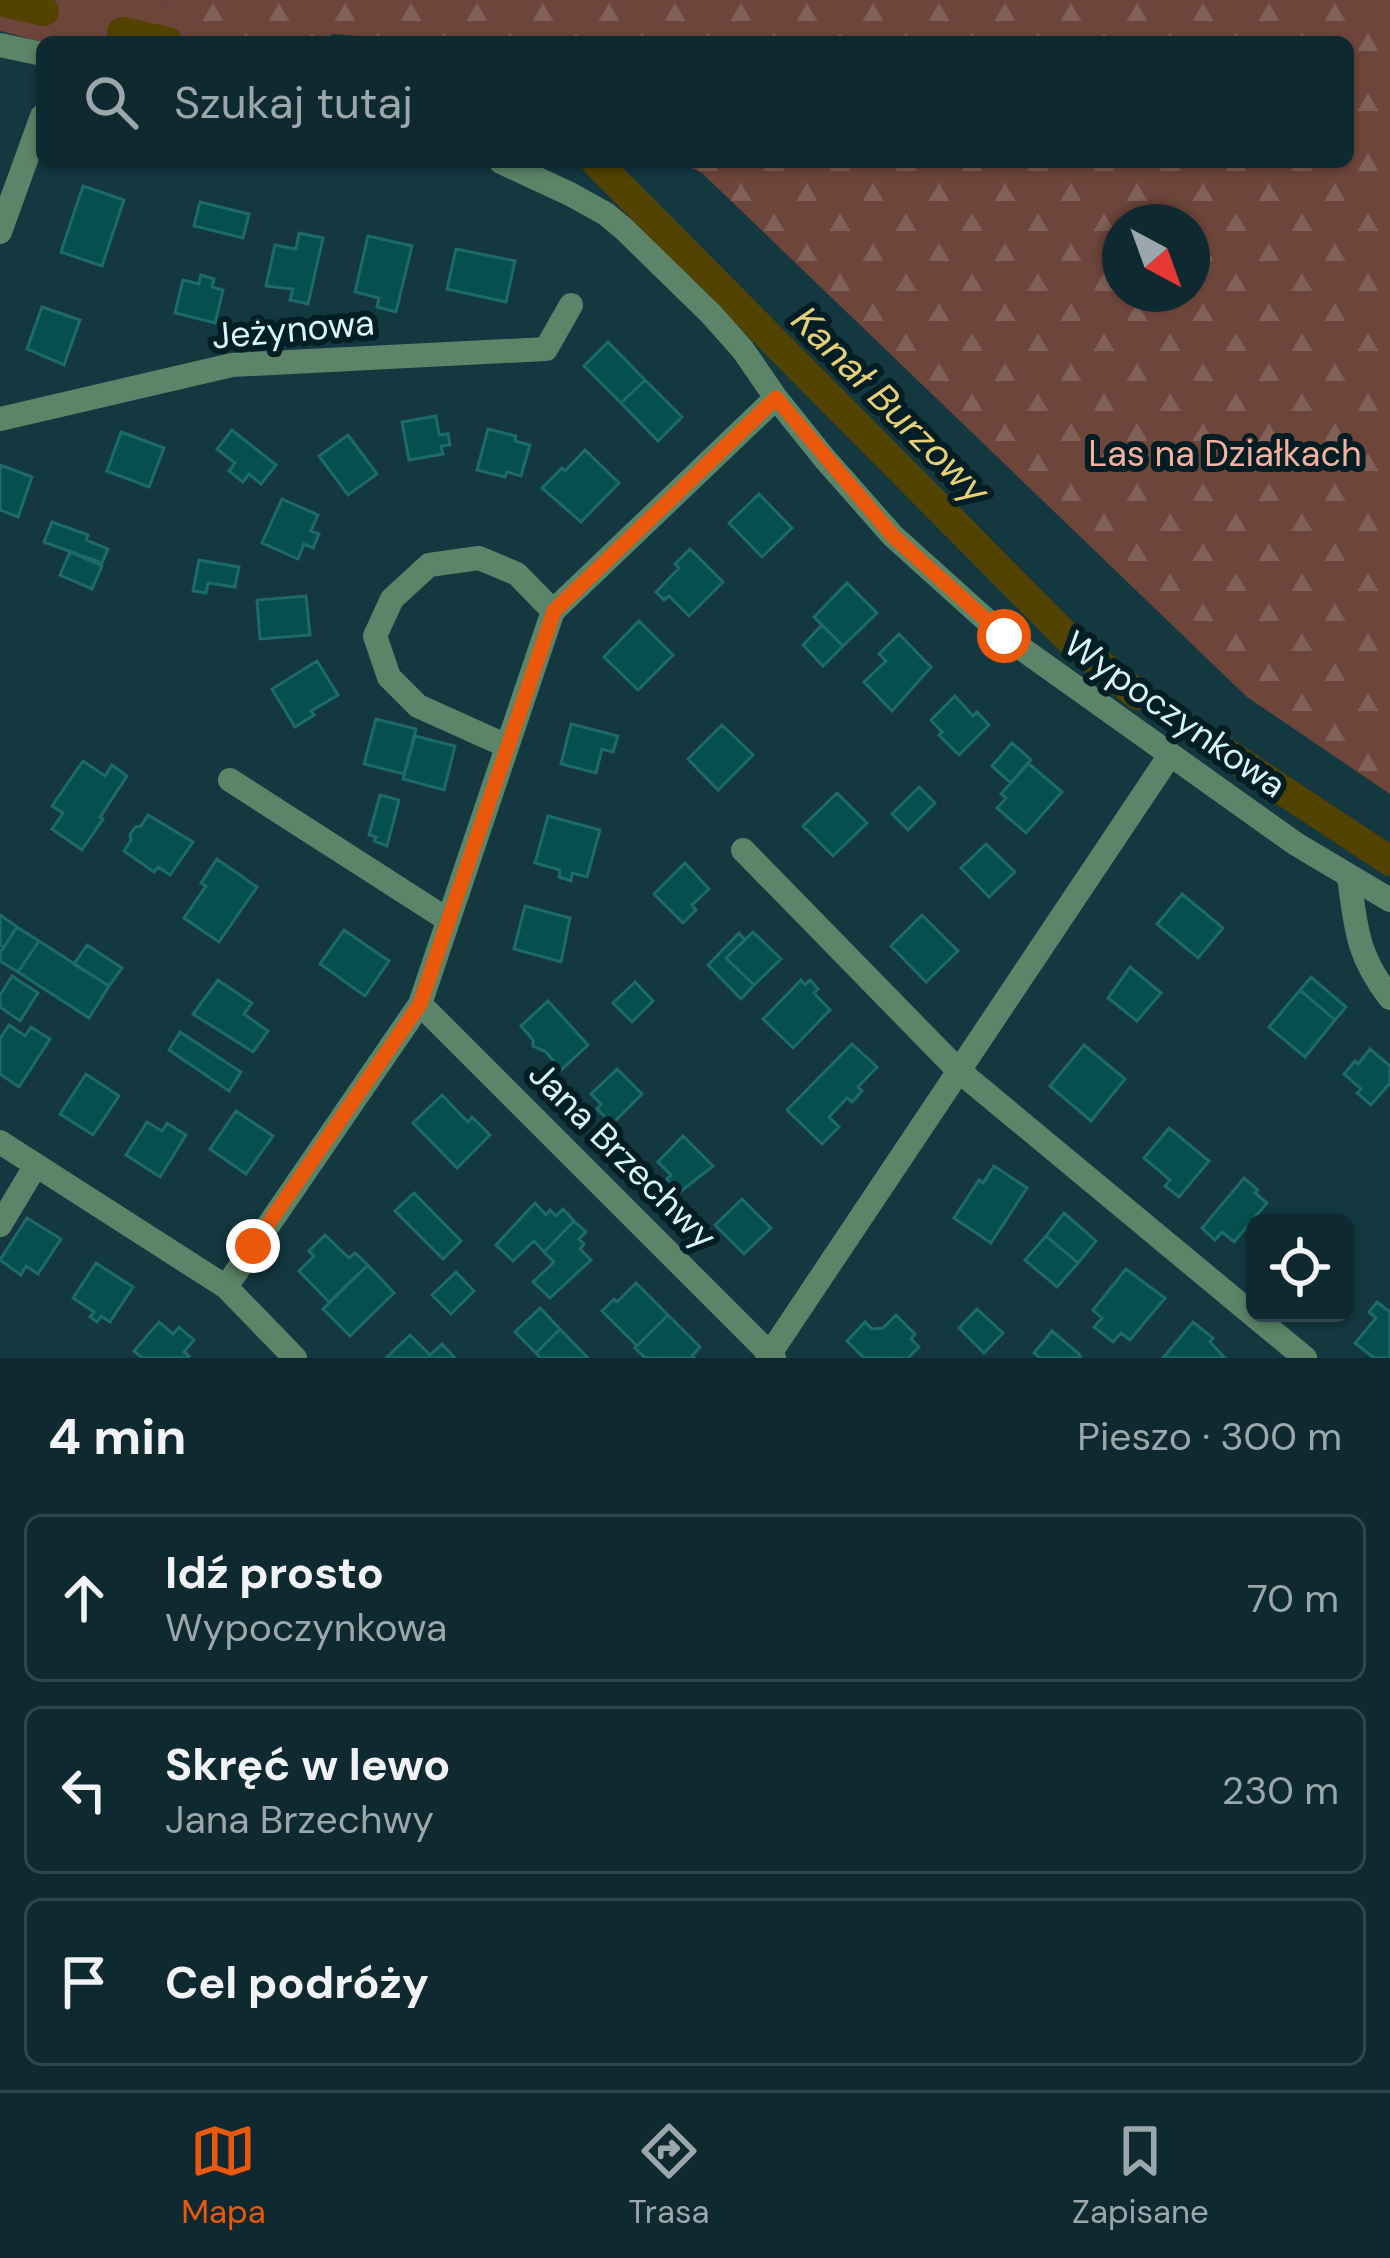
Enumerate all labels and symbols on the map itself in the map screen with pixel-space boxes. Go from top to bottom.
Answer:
north arrow [1102,204,1210,312]
water label: Kanał Burzowy [781,295,1002,516]
street label: Jeżynowa [210,298,376,360]
park label: Las na Działkach [1088,430,1362,477]
route start [977,609,1031,663]
street label: Wypoczynkowa [1055,620,1295,808]
street label: Jana Brzechwy [519,1051,727,1259]
route end [226,1219,280,1273]

